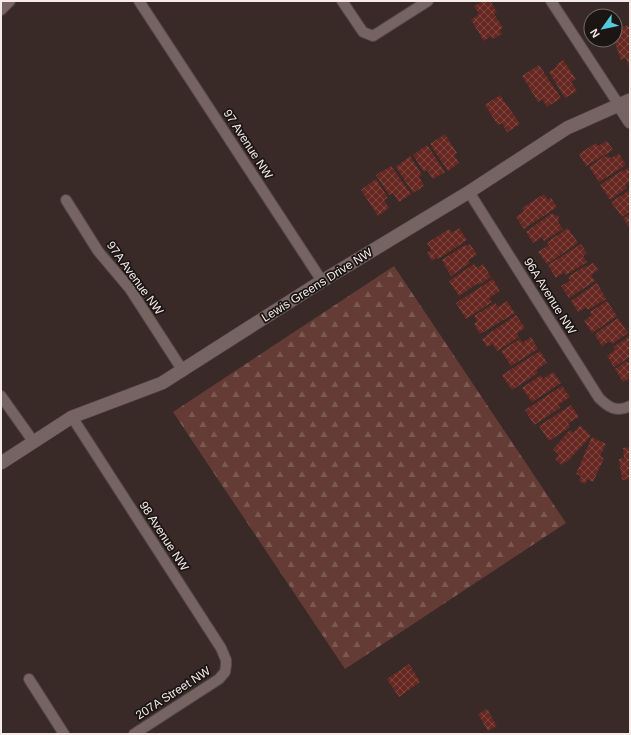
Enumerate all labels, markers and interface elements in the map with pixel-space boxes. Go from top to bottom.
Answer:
north arrow [583,8,623,48]
text: N [587,27,602,40]
street label: 97 Avenue NW [220,107,276,182]
street label: 97A Avenue NW [104,239,167,318]
street label: Lewis Greens Drive NW [259,245,376,325]
street label: 96A Avenue NW [521,255,579,337]
street label: 98 Avenue NW [136,499,192,574]
street label: 207A Street NW [133,663,213,722]

